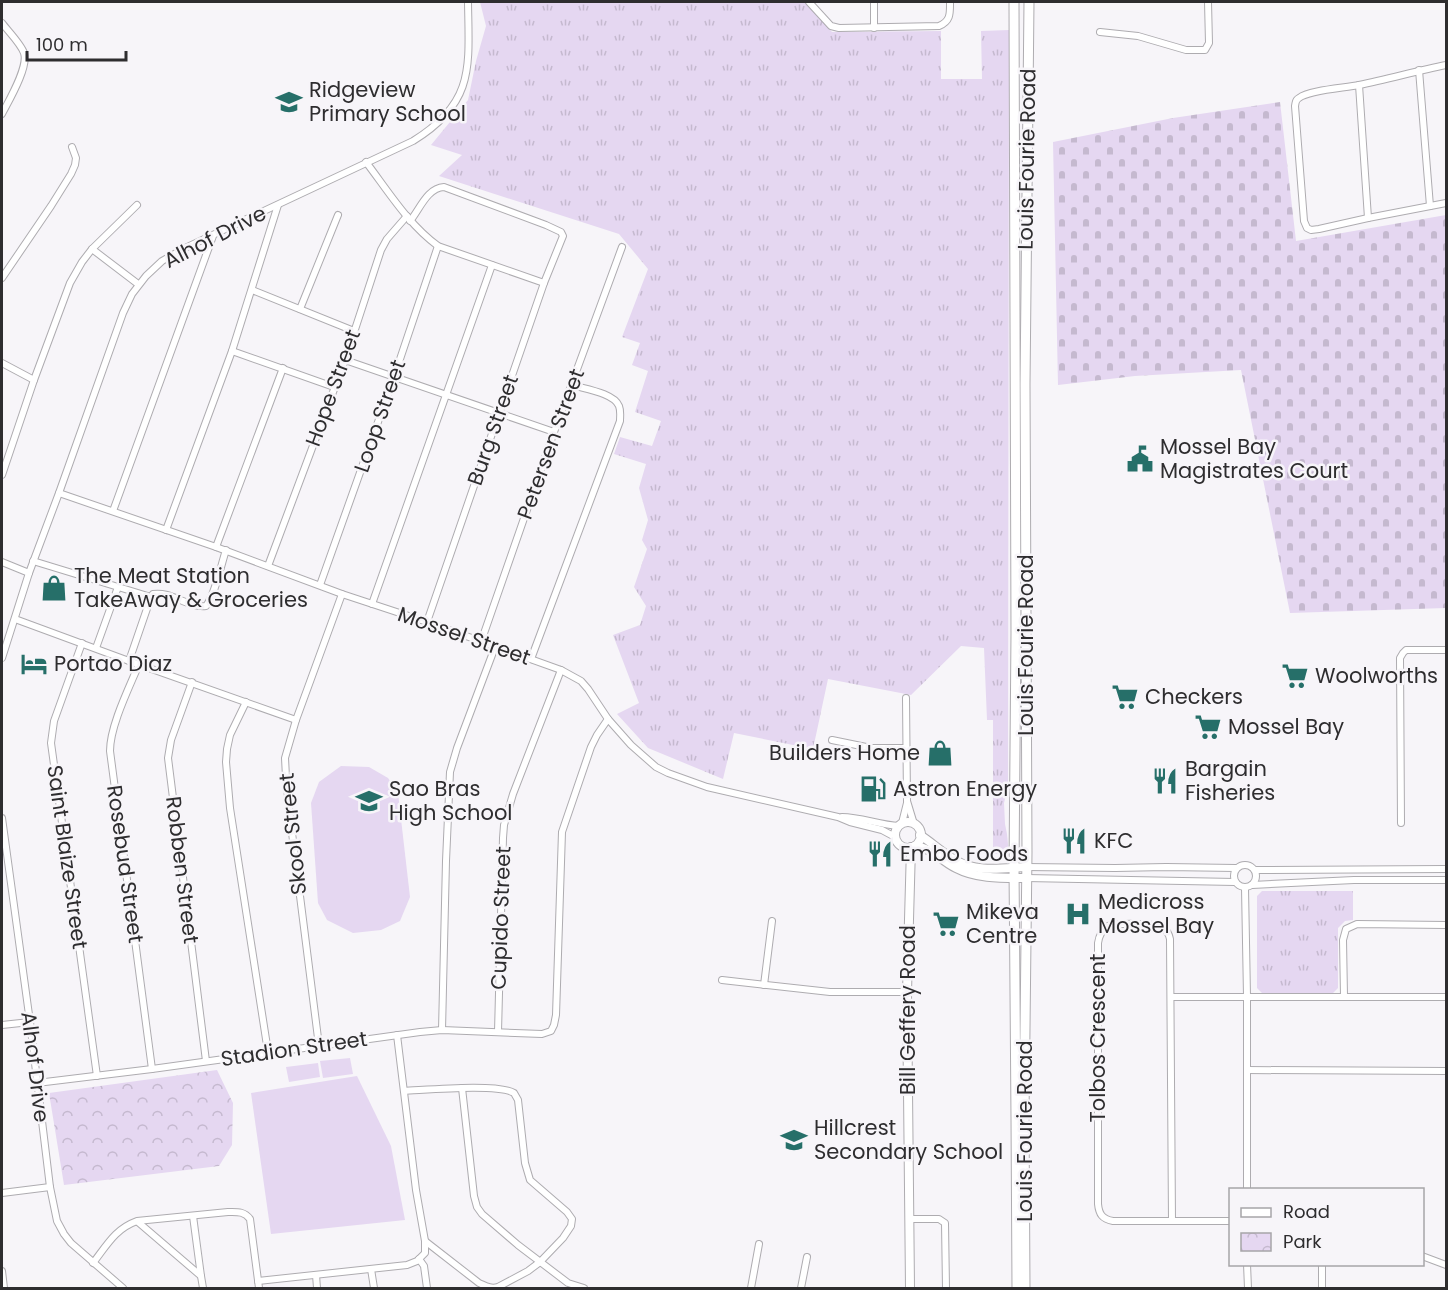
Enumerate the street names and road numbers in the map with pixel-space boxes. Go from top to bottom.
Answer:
street label: Louis Fourie Road [1010,68,1043,250]
street label: Alhof Drive [159,198,271,275]
street label: Hope Street [298,325,367,450]
street label: Loop Street [347,356,412,476]
street label: Petersen Street [510,365,591,523]
street label: Burg Street [460,371,525,489]
street label: Louis Fourie Road [1011,554,1040,736]
street label: Mossel Street [394,599,534,672]
street label: Saint Blaize Street [40,763,95,951]
street label: Skool Street [272,772,313,896]
street label: Rosebud Street [100,783,151,945]
street label: Robben Street [159,795,206,945]
street label: Cupido Street [484,846,517,990]
street label: Bill Geffery Road [893,925,922,1095]
street label: Tolbos Crescent [1083,953,1112,1123]
street label: Alhof Drive [14,1010,57,1124]
street label: Stadion Street [219,1024,369,1073]
street label: Louis Fourie Road [1010,1040,1039,1222]

